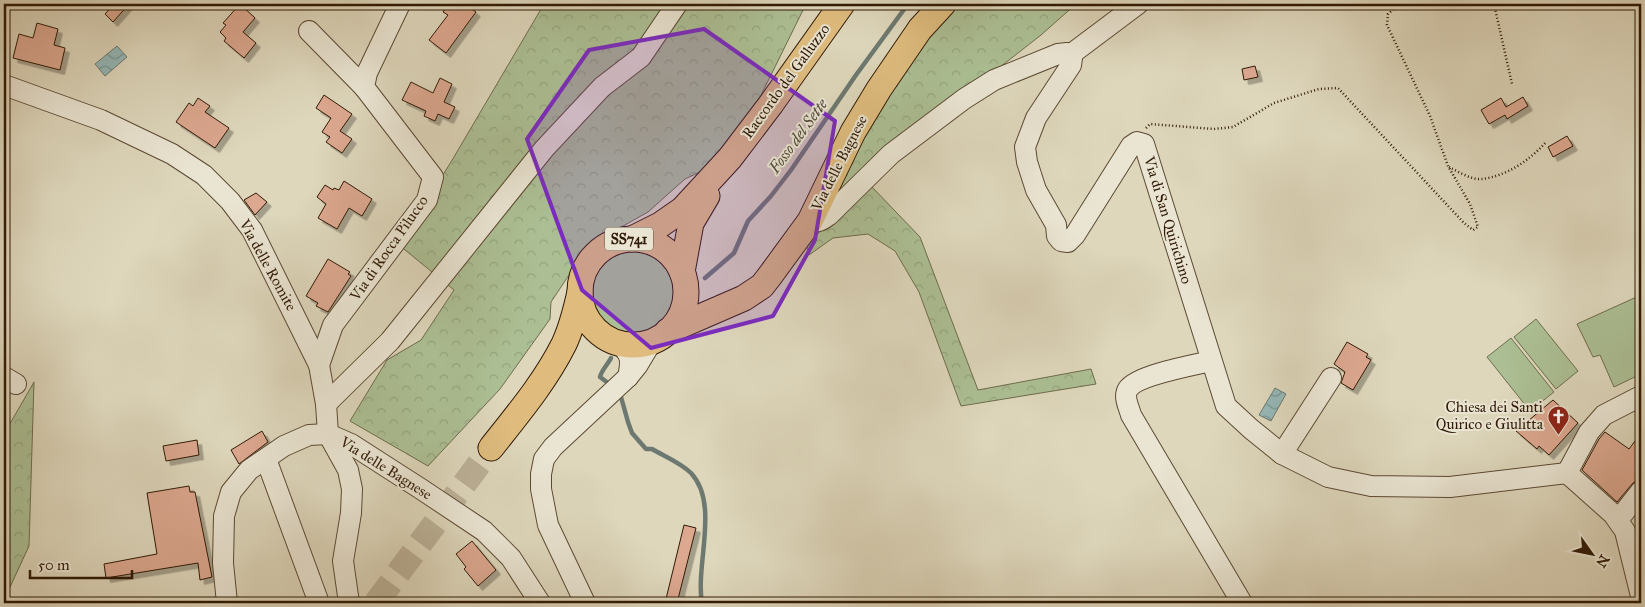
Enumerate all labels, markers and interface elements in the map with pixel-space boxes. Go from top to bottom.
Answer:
street label: Raccordo del Galluzzo [738,20,834,142]
water label: Fosso del Sette [764,94,832,178]
street label: Via delle Bagnese [807,112,871,215]
street label: Via di San Quirichino [1140,153,1196,286]
street label: Via di Rocca Pilucco [345,192,432,305]
street label: Via delle Romite [235,215,301,314]
road number: SS741 [605,228,653,250]
place label: Chiesa dei Santi Quirico e Giulitta [1436,398,1544,433]
church icon: Chiesa dei Santi Quirico e Giulitta [1547,404,1571,435]
street label: Via delle Bagnese [336,432,435,503]
north arrow [1568,530,1618,580]
scale bar [30,547,132,579]
text: N [1592,551,1613,571]
text: 50 m [38,556,70,574]

